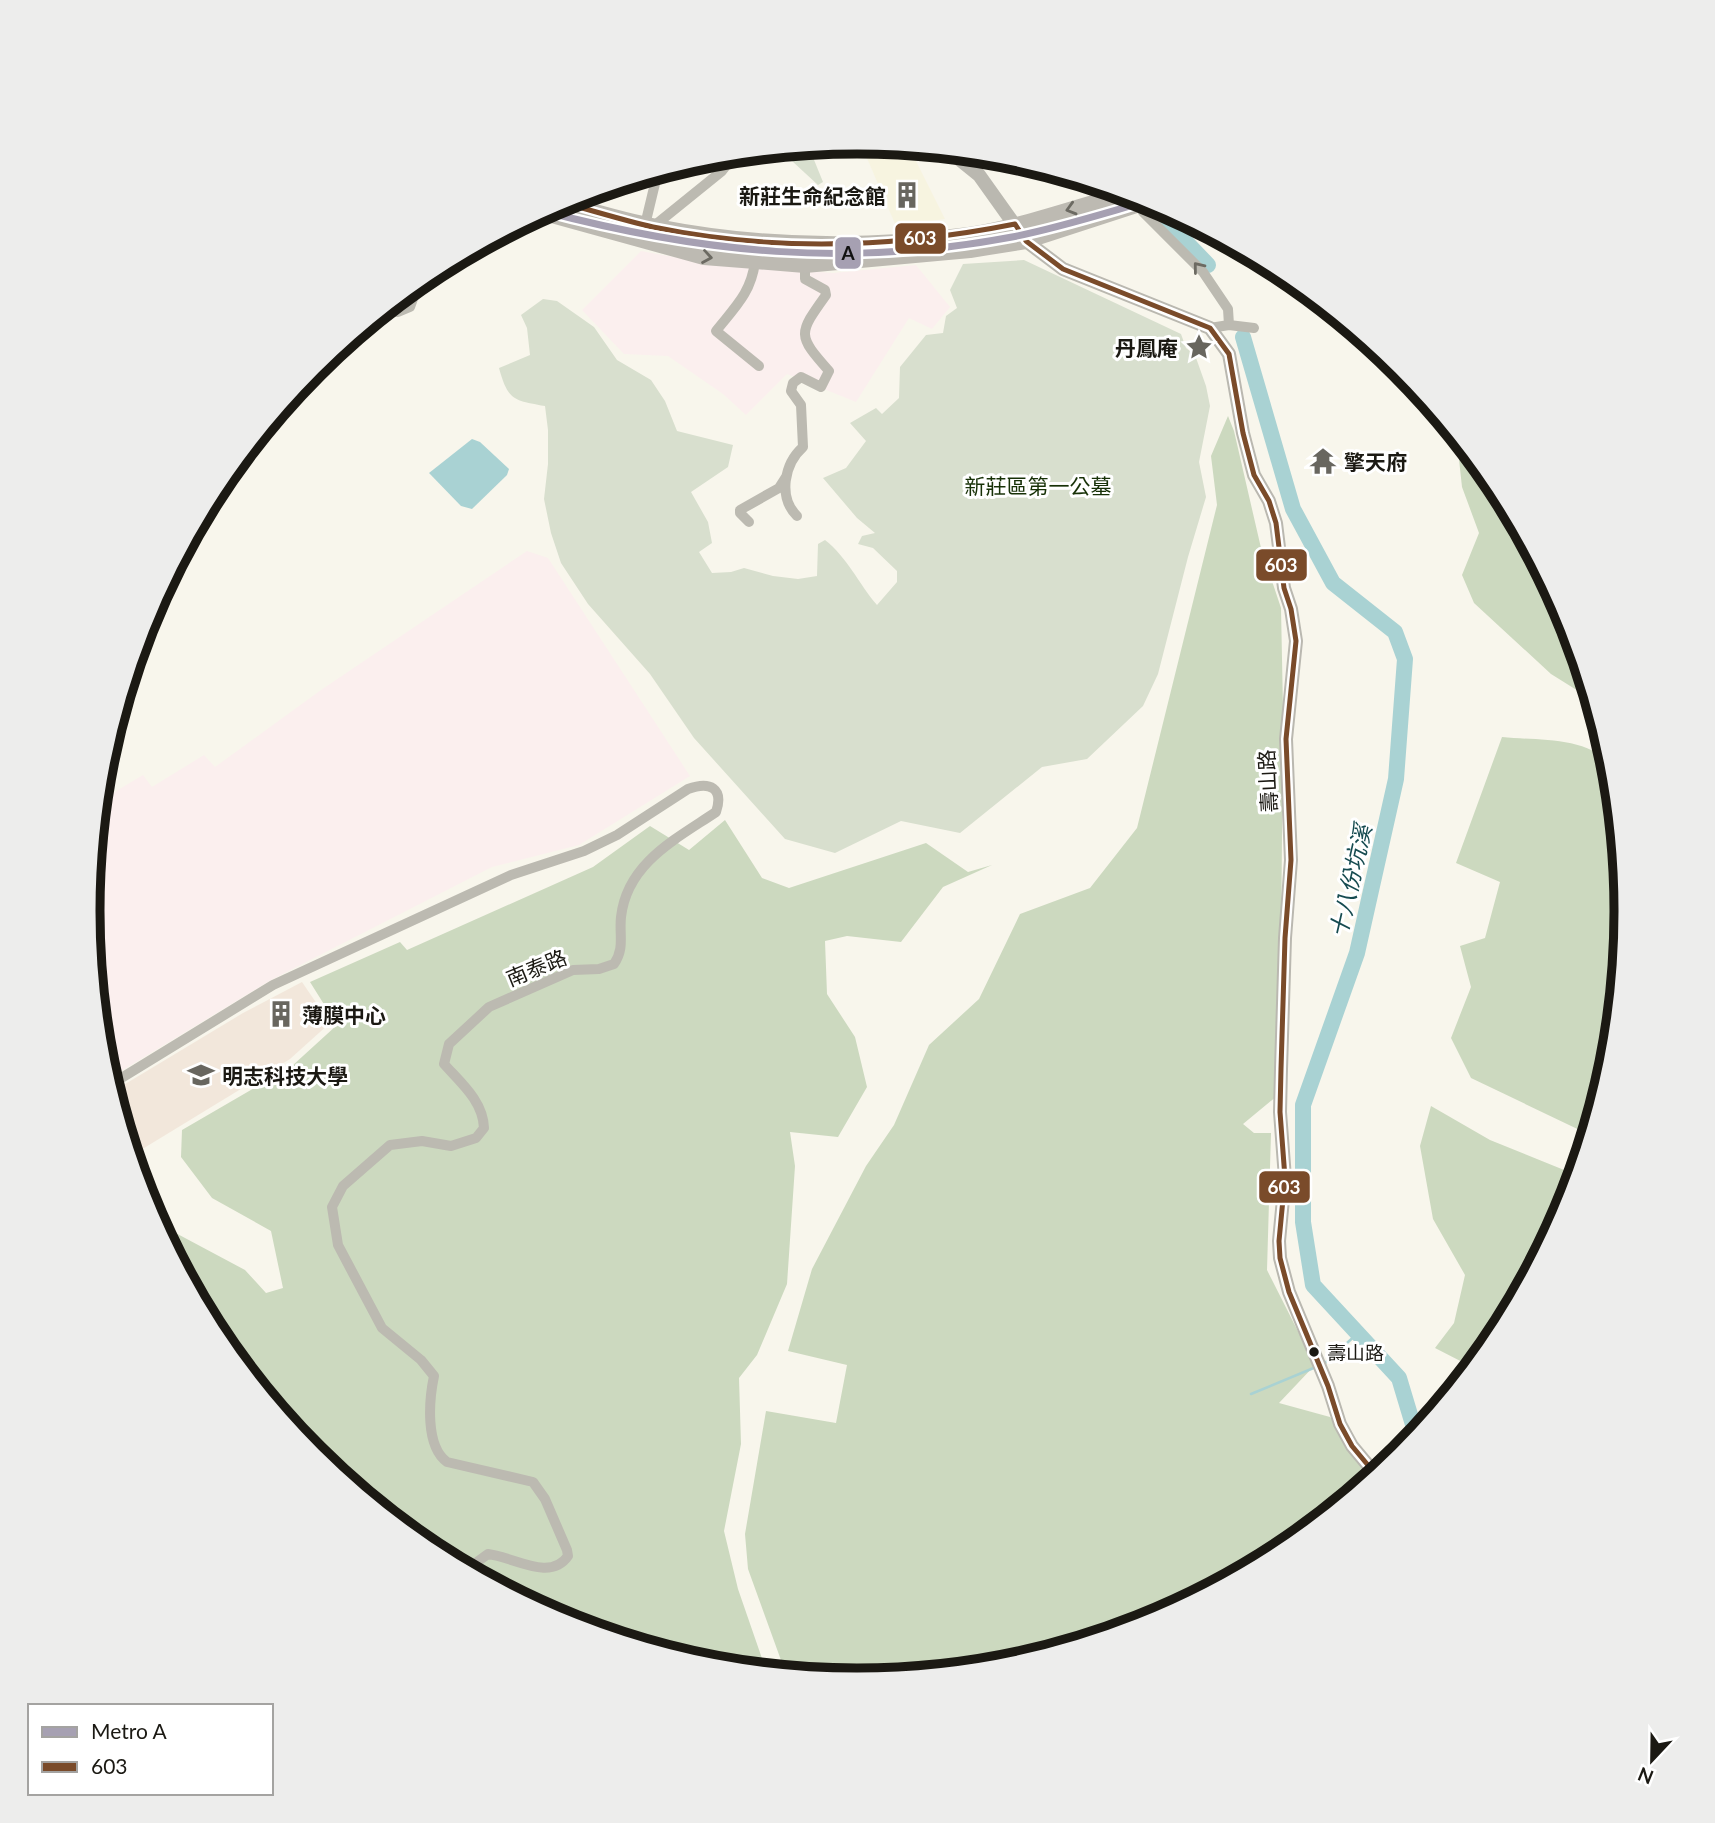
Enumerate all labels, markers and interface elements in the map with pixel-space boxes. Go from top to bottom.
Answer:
building icon: 新莊生命紀念館 [892,180,922,210]
place label: 新莊生命紀念館 [739,183,886,208]
one-way arrow [1065,200,1077,215]
line badge: 603 [894,222,947,255]
text: 603 [903,226,937,249]
line badge: A [834,236,862,270]
text: A [840,241,855,264]
one-way arrow [701,249,713,264]
one-way arrow [1194,262,1206,275]
place icon: 丹鳳庵 [1184,332,1214,362]
place label: 丹鳳庵 [1115,335,1178,360]
temple icon: 擎天府 [1308,446,1338,476]
place label: 擎天府 [1344,449,1407,474]
park label: 新莊區第一公墓 [965,473,1112,498]
line badge: 603 [1255,548,1308,582]
text: 603 [1264,553,1298,576]
street label: 壽山路 [1253,749,1281,813]
water label: 十八份坑溪 [1323,819,1377,940]
street label: 南泰路 [502,944,570,990]
building icon: 薄膜中心 [266,999,296,1029]
place label: 薄膜中心 [302,1002,386,1027]
school or university icon: 明志科技大學 [186,1060,216,1090]
place label: 明志科技大學 [222,1063,348,1088]
line badge: 603 [1258,1170,1311,1204]
text: 603 [1267,1175,1301,1198]
place label: 壽山路 [1327,1341,1384,1364]
marker: 壽山路 [1307,1345,1321,1359]
legend [28,1704,273,1795]
text: Metro A [91,1718,168,1743]
north arrow [1617,1725,1687,1795]
text: 603 [91,1753,128,1778]
text: N [1634,1763,1657,1790]

